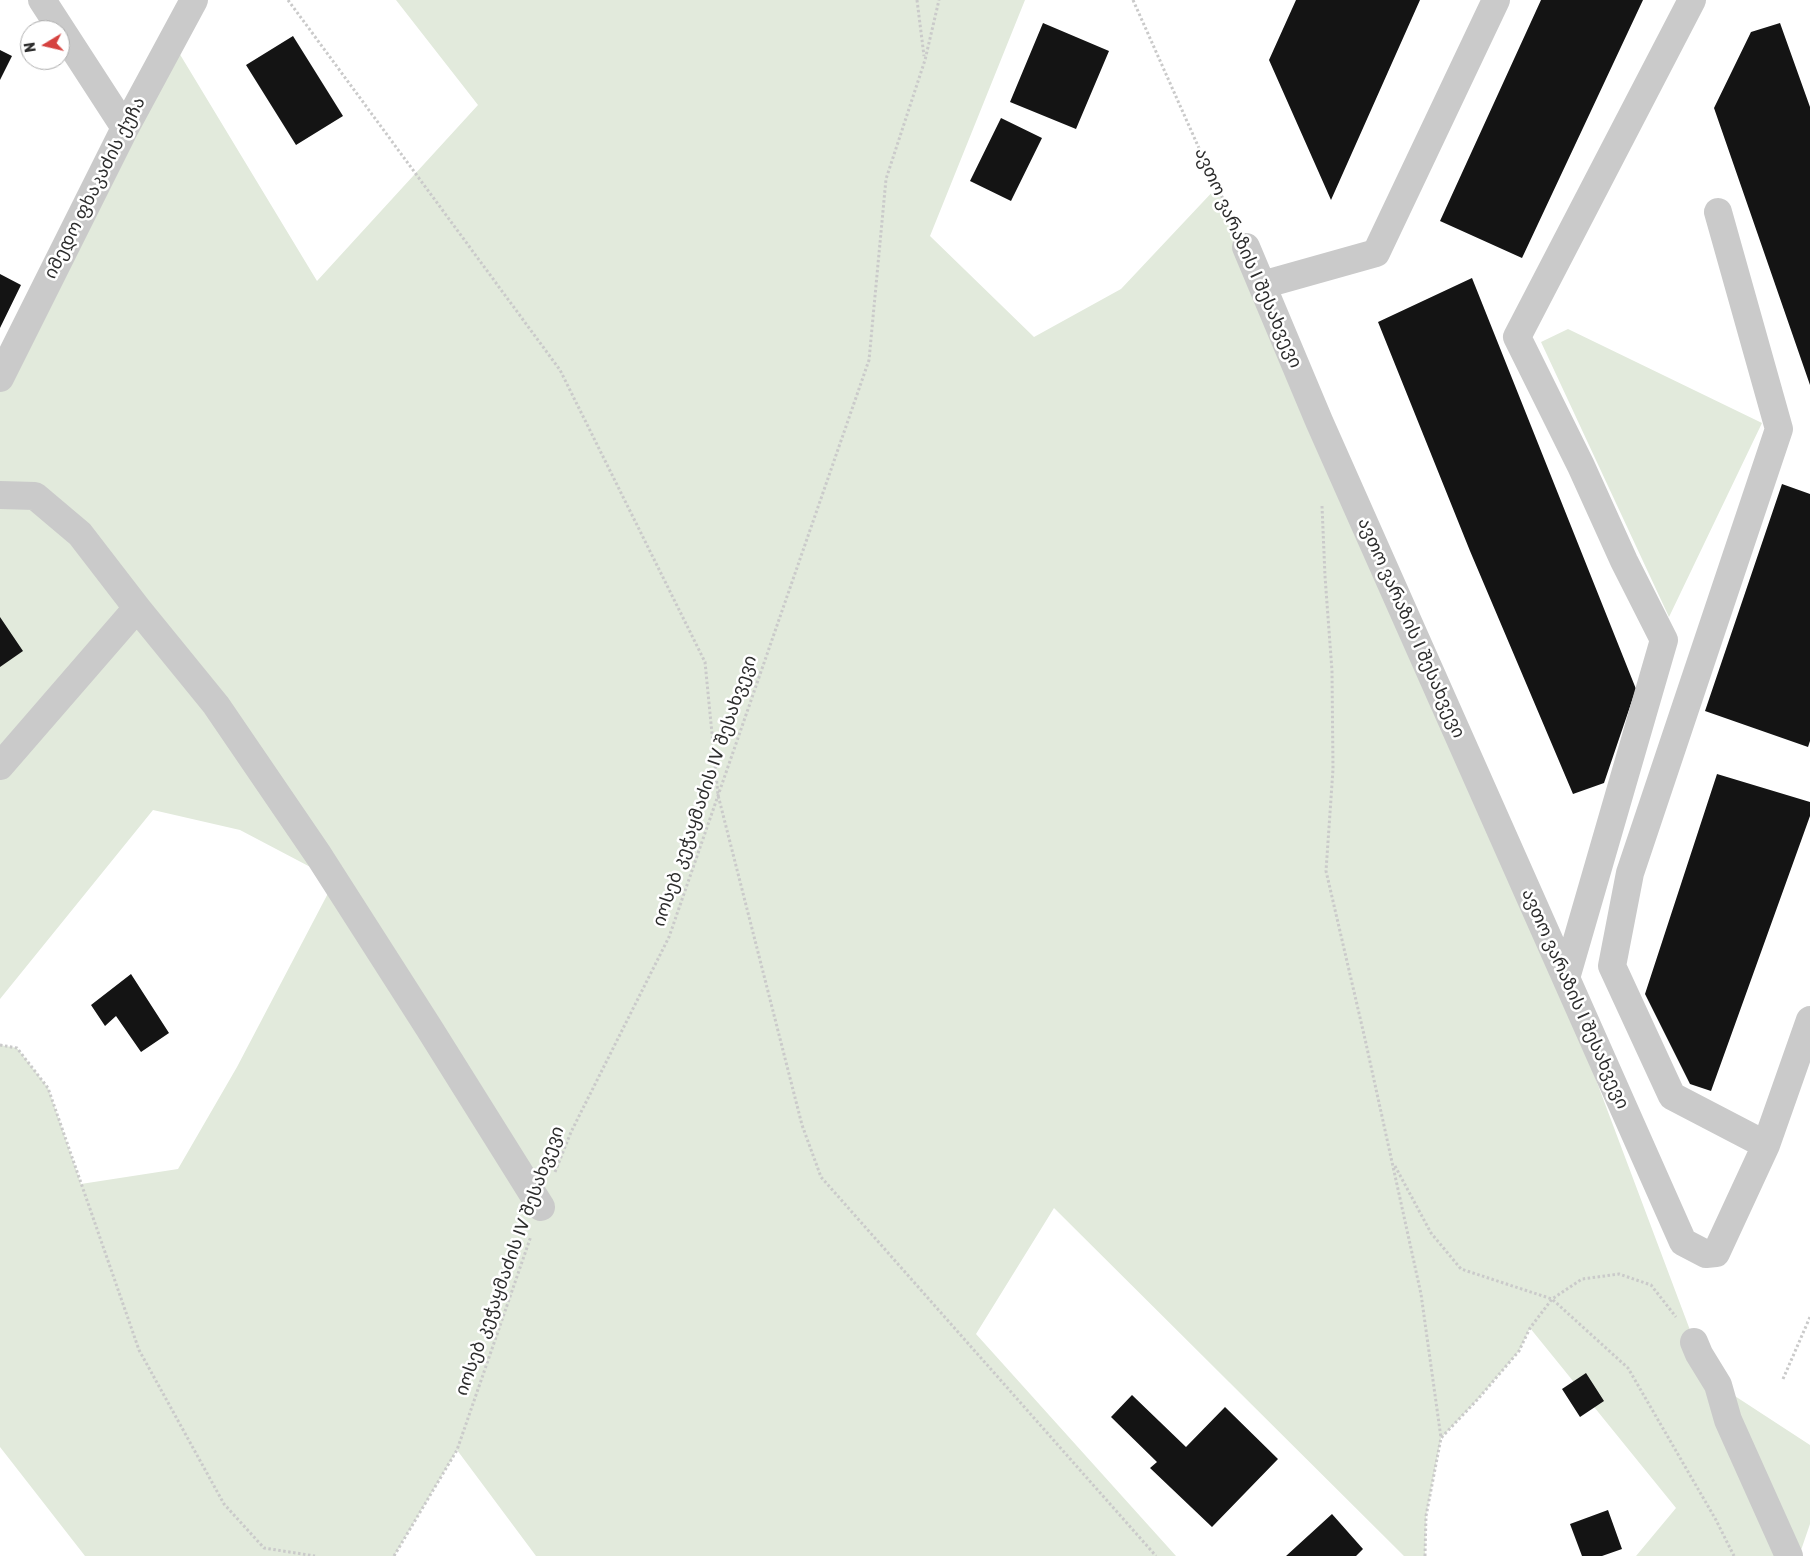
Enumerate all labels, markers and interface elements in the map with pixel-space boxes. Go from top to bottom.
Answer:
north arrow [20,20,70,70]
text: N [21,41,40,54]
street label: იმედო ფხაკაძის ქუჩა [40,94,150,282]
street label: ავთო ვარაზის I შესახვევი [1190,145,1306,371]
street label: ავთო ვარაზის I შესახვევი [1353,515,1469,741]
street label: იოსებ კეჭაყმაძის IV შესახვევი [648,653,762,929]
street label: ავთო ვარაზის I შესახვევი [1517,886,1633,1112]
street label: იოსებ კეჭაყმაძის IV შესახვევი [451,1123,569,1399]

